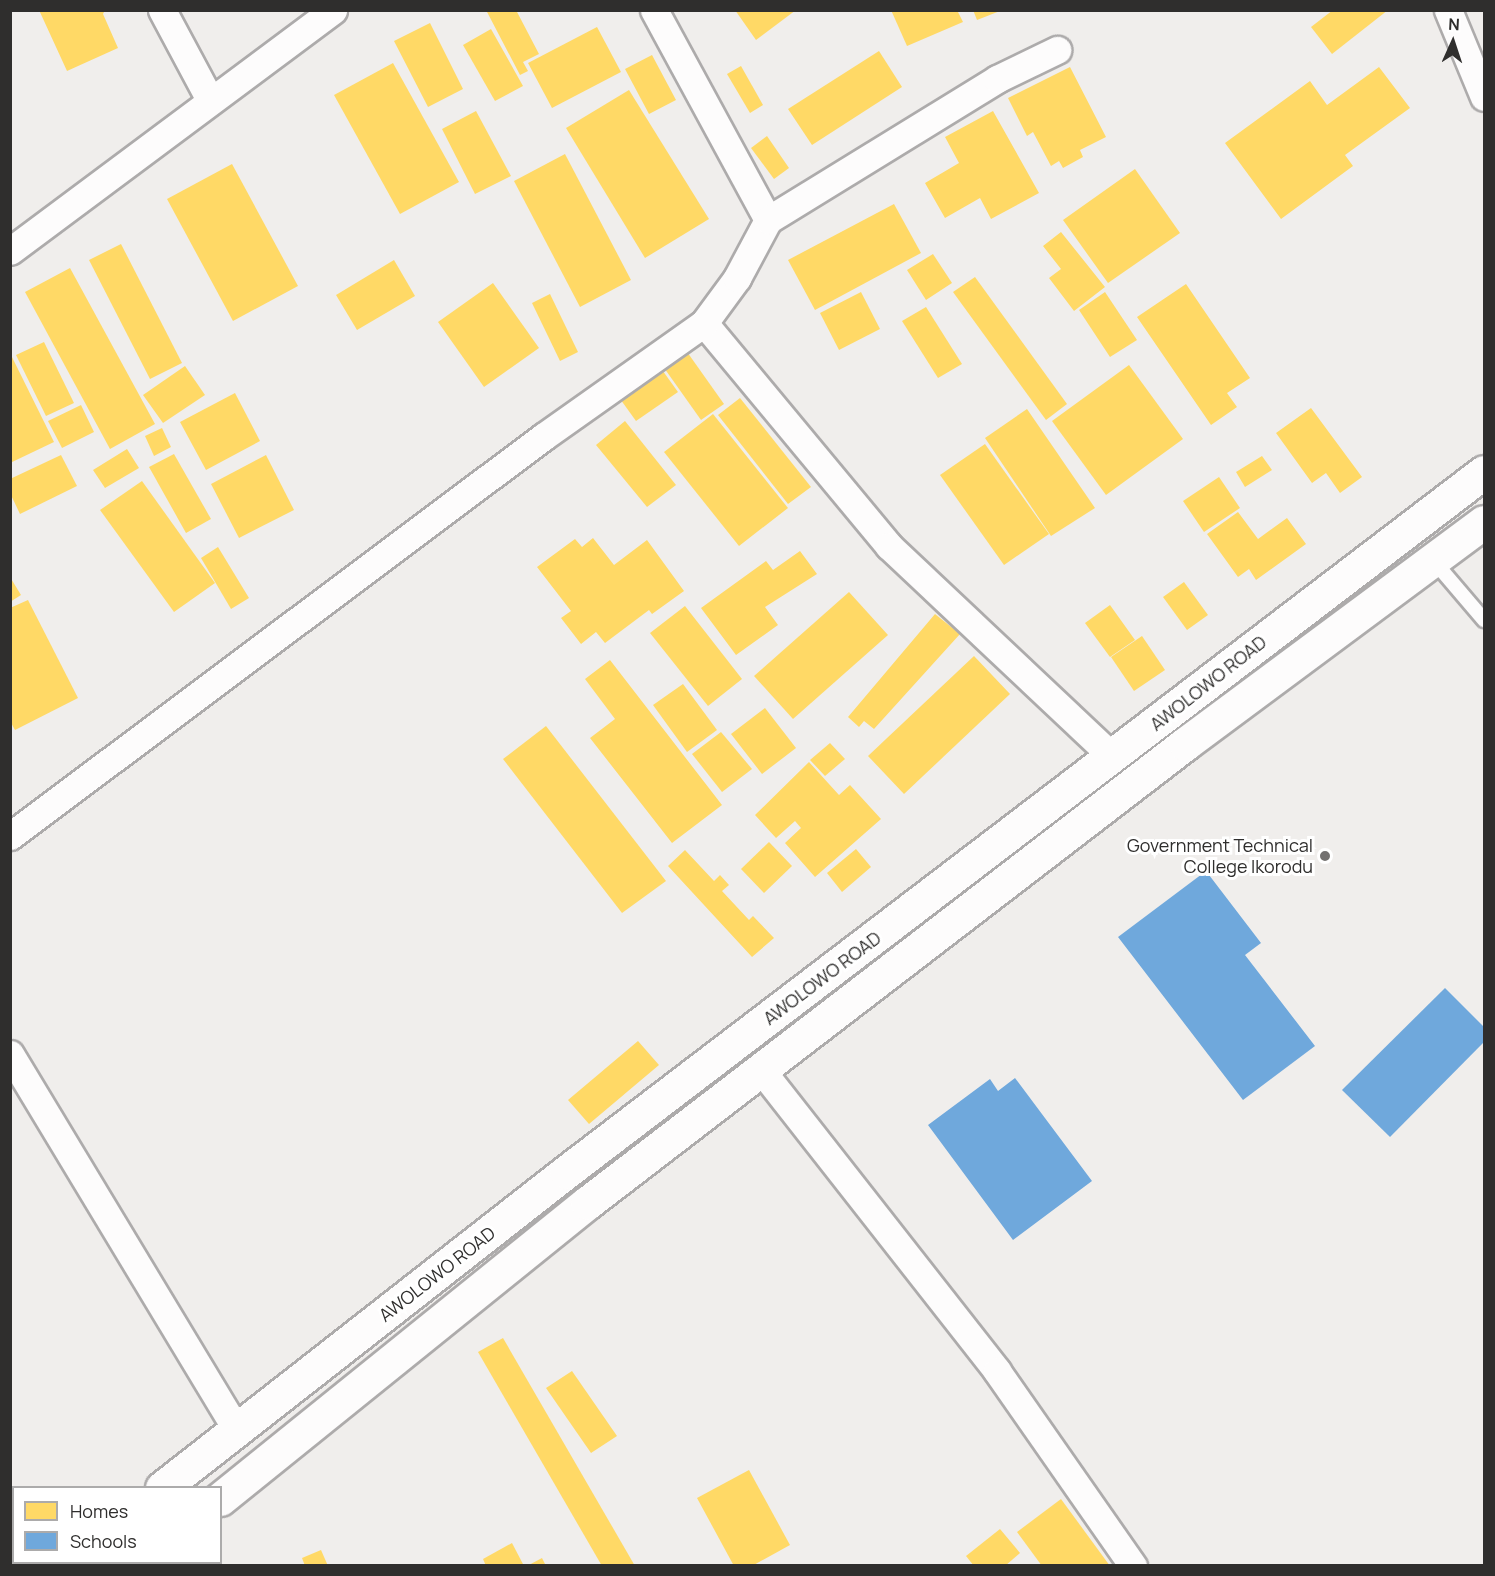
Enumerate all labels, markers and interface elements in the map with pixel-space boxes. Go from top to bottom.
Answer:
north arrow [1423,12,1483,72]
text: N [1448,13,1460,35]
street label: AWOLOWO ROAD [1146,631,1270,735]
place label: Government Technical College Ikorodu [1127,835,1313,878]
marker: Government Technical College Ikorodu [1318,849,1332,863]
street label: AWOLOWO ROAD [759,927,885,1029]
street label: AWOLOWO ROAD [375,1222,499,1326]
legend [12,1486,222,1564]
text: Homes [70,1499,128,1523]
text: Schools [70,1529,137,1553]

